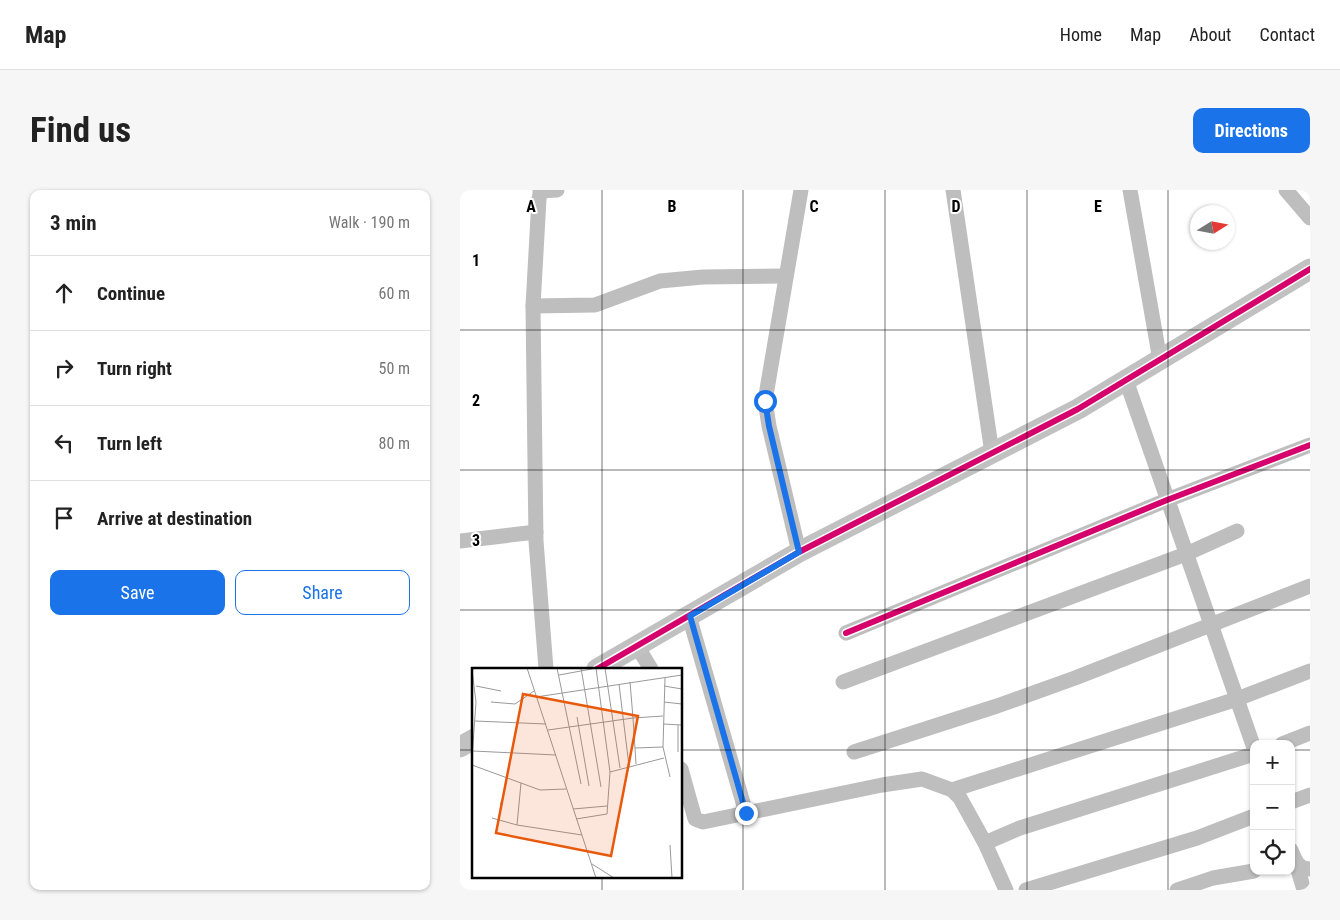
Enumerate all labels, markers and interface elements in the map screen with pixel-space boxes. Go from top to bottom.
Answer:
text: Map [25,21,66,49]
text: Home [1060,24,1102,45]
text: Map [1130,24,1161,45]
text: About [1189,24,1231,45]
text: Contact [1259,24,1315,45]
button: Directions [1193,108,1310,153]
text: Find us [30,110,131,151]
text: A [526,197,536,216]
text: B [668,197,677,216]
text: C [809,197,819,216]
text: D [951,197,961,216]
text: E [1094,197,1102,216]
north arrow [1190,205,1235,250]
text: 3 min [50,211,97,235]
text: Walk · 190 m [329,213,410,232]
text: 1 [472,251,480,270]
icon: ahead [50,279,78,307]
text: Continue [97,282,165,305]
text: 60 m [378,284,410,303]
icon: right [50,354,78,382]
text: Turn right [97,357,172,380]
text: 50 m [378,359,410,378]
route start [754,390,777,413]
text: 2 [472,391,480,410]
icon: left [50,429,78,457]
text: Turn left [97,432,162,455]
text: 80 m [378,434,410,453]
icon: arrive [50,504,78,532]
text: Arrive at destination [97,507,252,530]
text: 3 [472,531,480,550]
button: Save [50,570,225,615]
button: Share [235,570,410,615]
inset map [472,668,682,878]
map controls [1250,740,1295,875]
button: + [1250,740,1295,785]
button: − [1250,785,1295,830]
route end [735,802,758,825]
button: locate [1250,830,1295,875]

